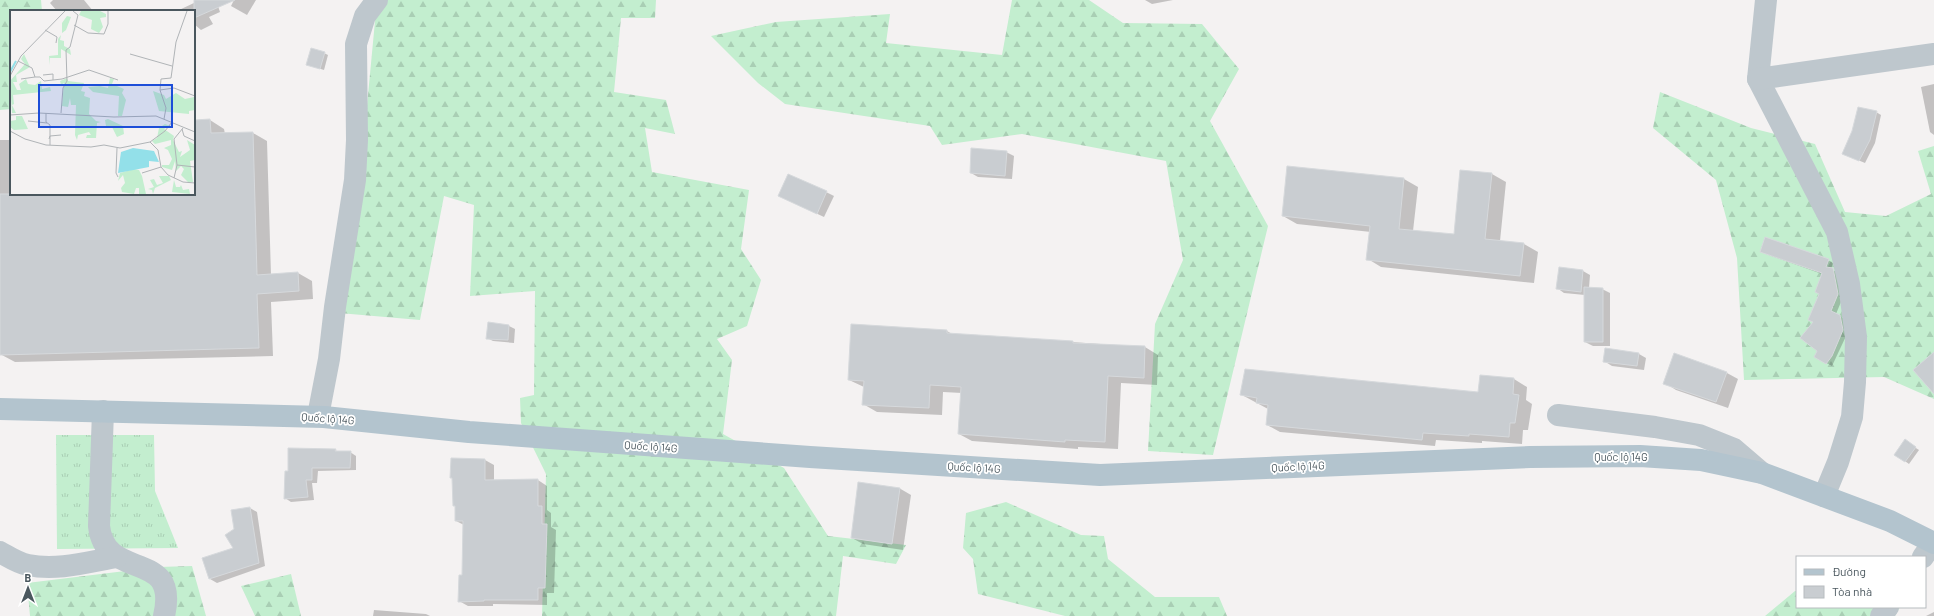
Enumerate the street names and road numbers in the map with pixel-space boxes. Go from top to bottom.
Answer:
street label: Quốc lộ 14G [301,410,355,426]
street label: Quốc lộ 14G [624,438,678,454]
street label: Quốc lộ 14G [1594,450,1648,463]
street label: Quốc lộ 14G [1271,458,1325,474]
street label: Quốc lộ 14G [947,459,1001,475]

